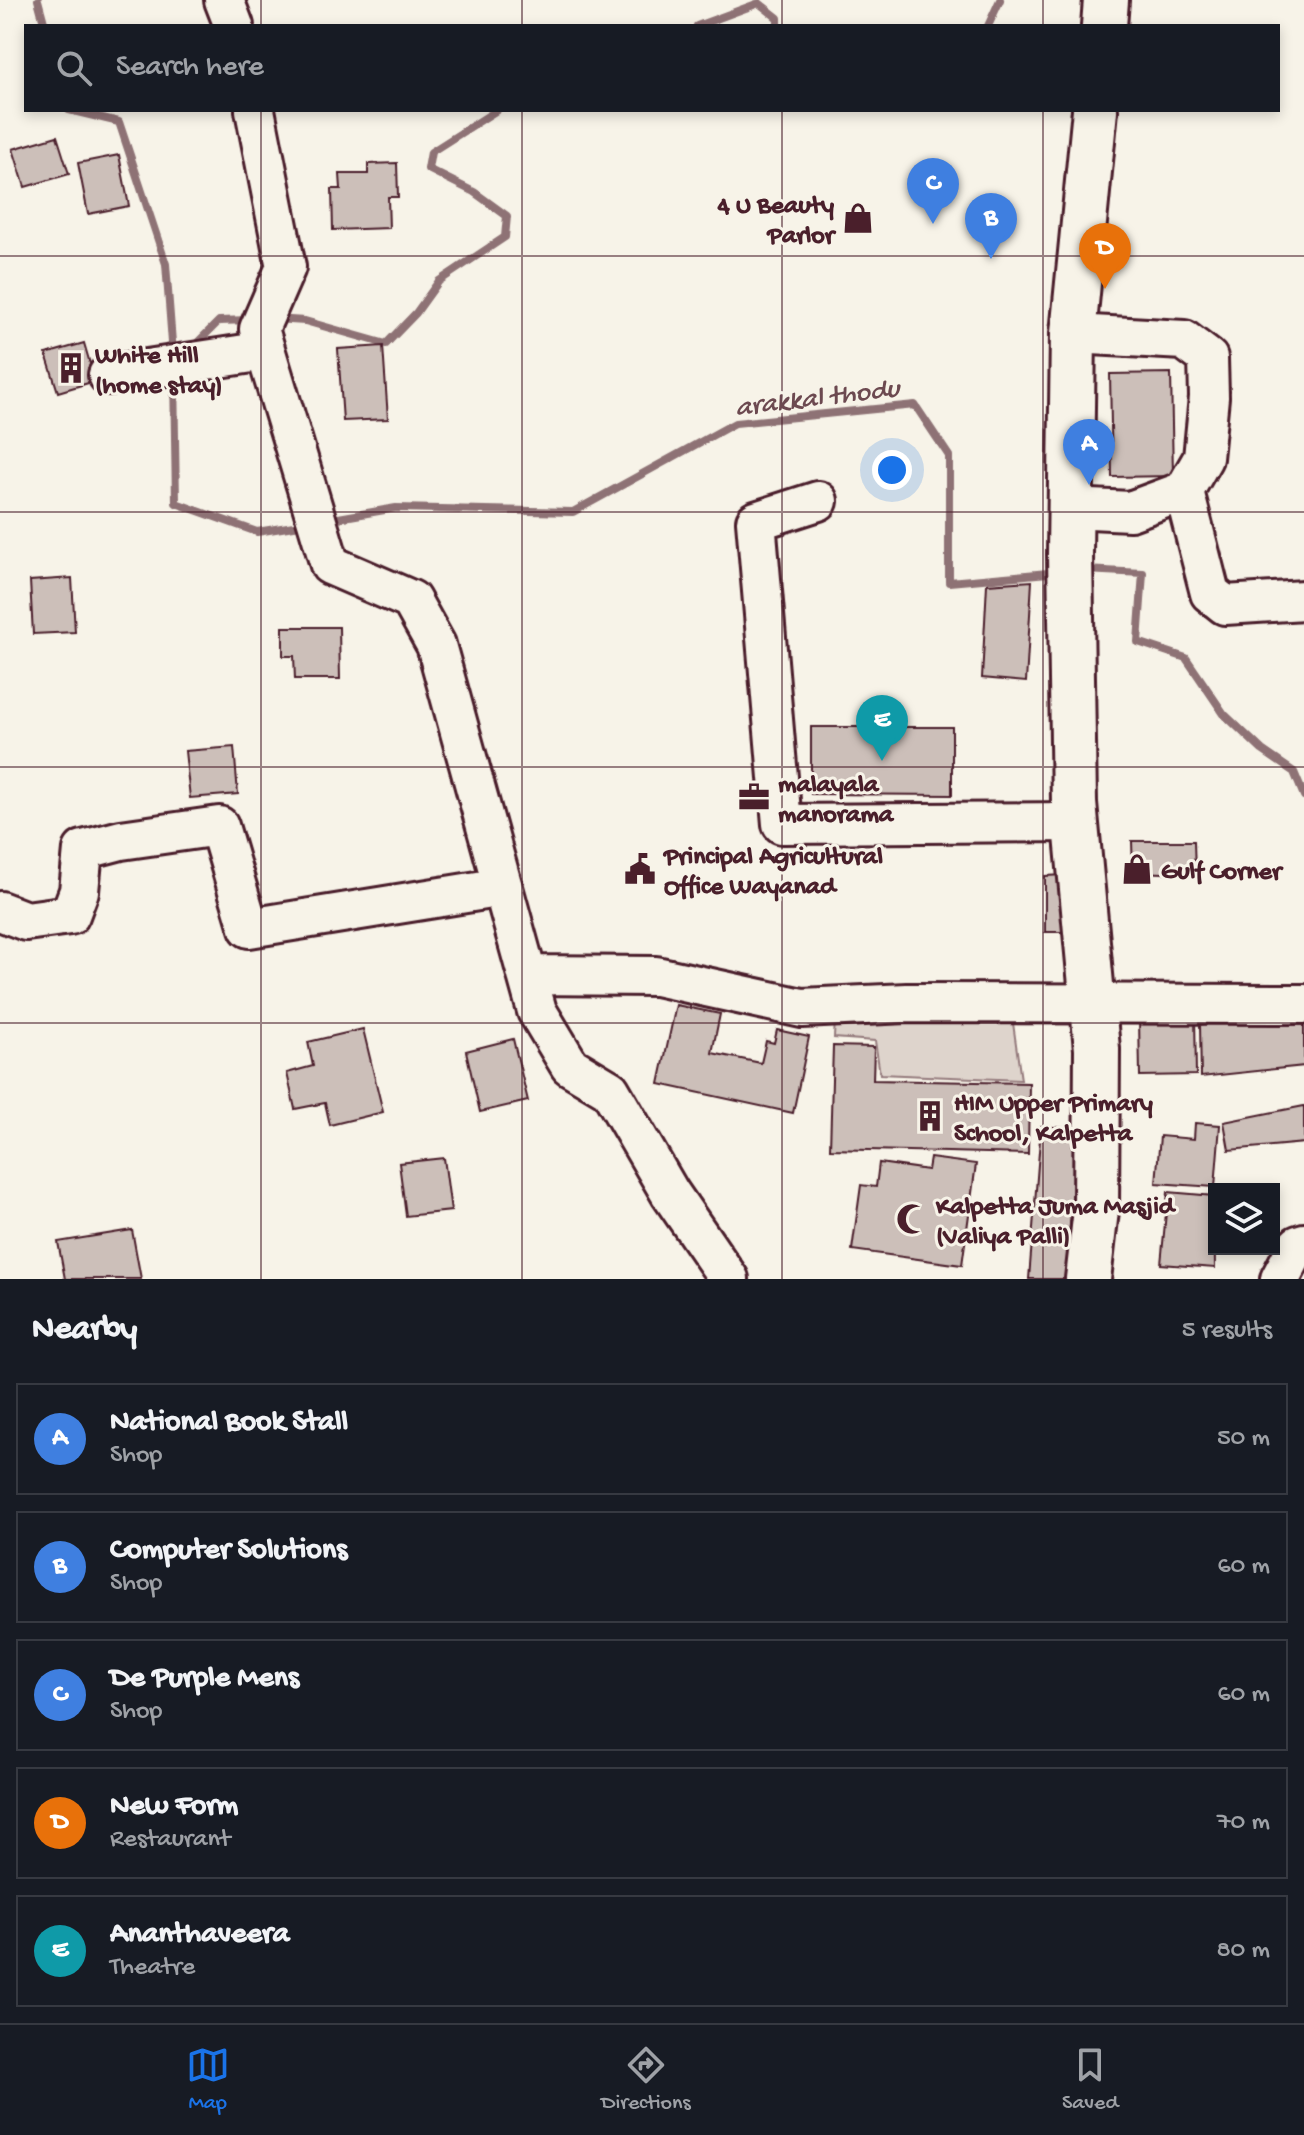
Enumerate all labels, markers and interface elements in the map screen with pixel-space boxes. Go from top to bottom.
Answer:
search box [24,24,1280,112]
icon: search [52,46,96,90]
text: Search here [116,51,264,86]
pin: C [907,158,959,224]
place label: 4 U Beauty Parlor [717,192,837,253]
pin: B [965,193,1017,259]
shop icon: 4 U Beauty Parlor [841,201,875,235]
pin: D [1079,223,1131,289]
place label: White Hill (home stay) [94,342,223,403]
building icon: White Hill (home stay) [54,351,88,385]
water label: arakkal thodu [734,373,904,426]
pin: A [1063,419,1115,485]
your location [872,450,912,490]
pin: E [856,695,908,761]
place label: malayala manorama [778,771,895,832]
office icon: malayala manorama [737,780,771,814]
place label: Principal Agricultural Office Wayanad [662,843,883,904]
public building icon: Principal Agricultural Office Wayanad [623,852,657,886]
shop icon: Gulf Corner [1120,852,1154,886]
place label: Gulf Corner [1161,858,1284,889]
place label: HIM Upper Primary School, Kalpetta [954,1090,1153,1151]
building icon: HIM Upper Primary School, Kalpetta [913,1099,947,1133]
map controls [1208,1183,1280,1255]
button: layers [1208,1183,1280,1255]
place label: Kalpetta Juma Masjid (Valiya Palli) [935,1193,1177,1254]
mosque icon: Kalpetta Juma Masjid (Valiya Palli) [895,1202,929,1236]
text: Nearby [32,1311,137,1351]
text: 5 results [1182,1316,1272,1347]
text: National Book Stall [110,1406,348,1441]
text: A [52,1424,68,1455]
text: 50 m [1217,1424,1270,1455]
text: Shop [110,1441,162,1472]
text: Computer Solutions [110,1534,347,1569]
text: B [53,1552,67,1583]
text: 60 m [1217,1552,1270,1583]
text: Shop [110,1569,162,1600]
text: De Purple Mens [110,1662,299,1697]
text: C [53,1680,67,1711]
text: 60 m [1217,1680,1270,1711]
text: Shop [110,1697,162,1728]
text: New Form [110,1790,238,1825]
text: D [52,1808,68,1839]
text: 70 m [1217,1808,1270,1839]
text: Restaurant [110,1825,230,1856]
text: Ananthaveera [110,1918,289,1953]
text: E [52,1936,68,1967]
text: 80 m [1216,1936,1270,1967]
text: Theatre [110,1953,195,1984]
tab: Map [186,2043,230,2117]
tab: Directions [601,2043,691,2117]
tab: Saved [1062,2043,1118,2117]

